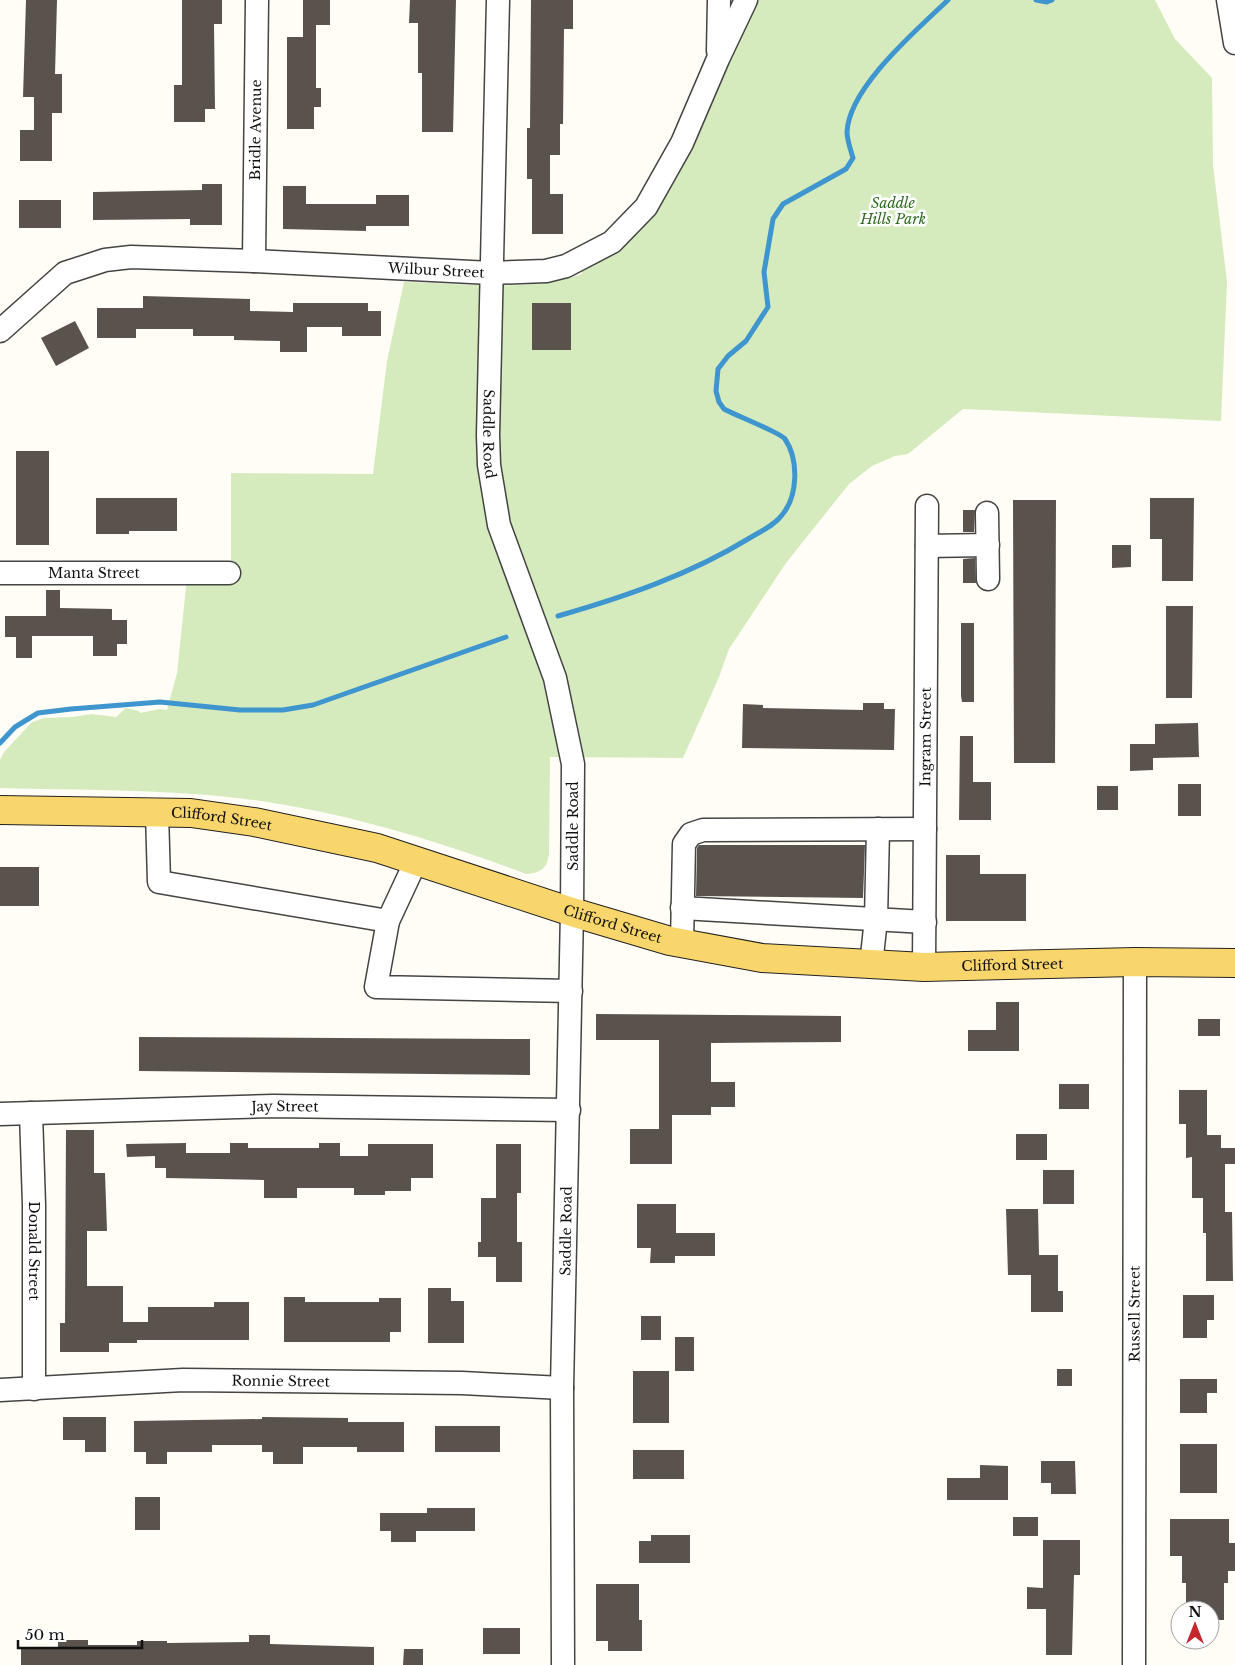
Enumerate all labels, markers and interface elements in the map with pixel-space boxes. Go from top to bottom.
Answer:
street label: Bridle Avenue [246,79,265,181]
park label: Saddle Hills Park [859,194,926,228]
street label: Wilbur Street [387,259,486,282]
street label: Saddle Road [479,389,500,481]
street label: Manta Street [48,564,141,582]
street label: Ingram Street [916,686,935,787]
street label: Saddle Road [564,781,582,871]
street label: Clifford Street [171,804,274,835]
street label: Clifford Street [561,901,665,947]
street label: Clifford Street [961,955,1064,975]
street label: Jay Street [249,1097,319,1116]
street label: Saddle Road [556,1186,576,1276]
street label: Donald Street [25,1201,43,1301]
street label: Russell Street [1125,1265,1144,1362]
street label: Ronnie Street [231,1372,331,1391]
north arrow [1170,1600,1220,1650]
text: N [1188,1603,1202,1621]
scale bar [18,1618,141,1650]
text: 50 m [25,1625,65,1644]

